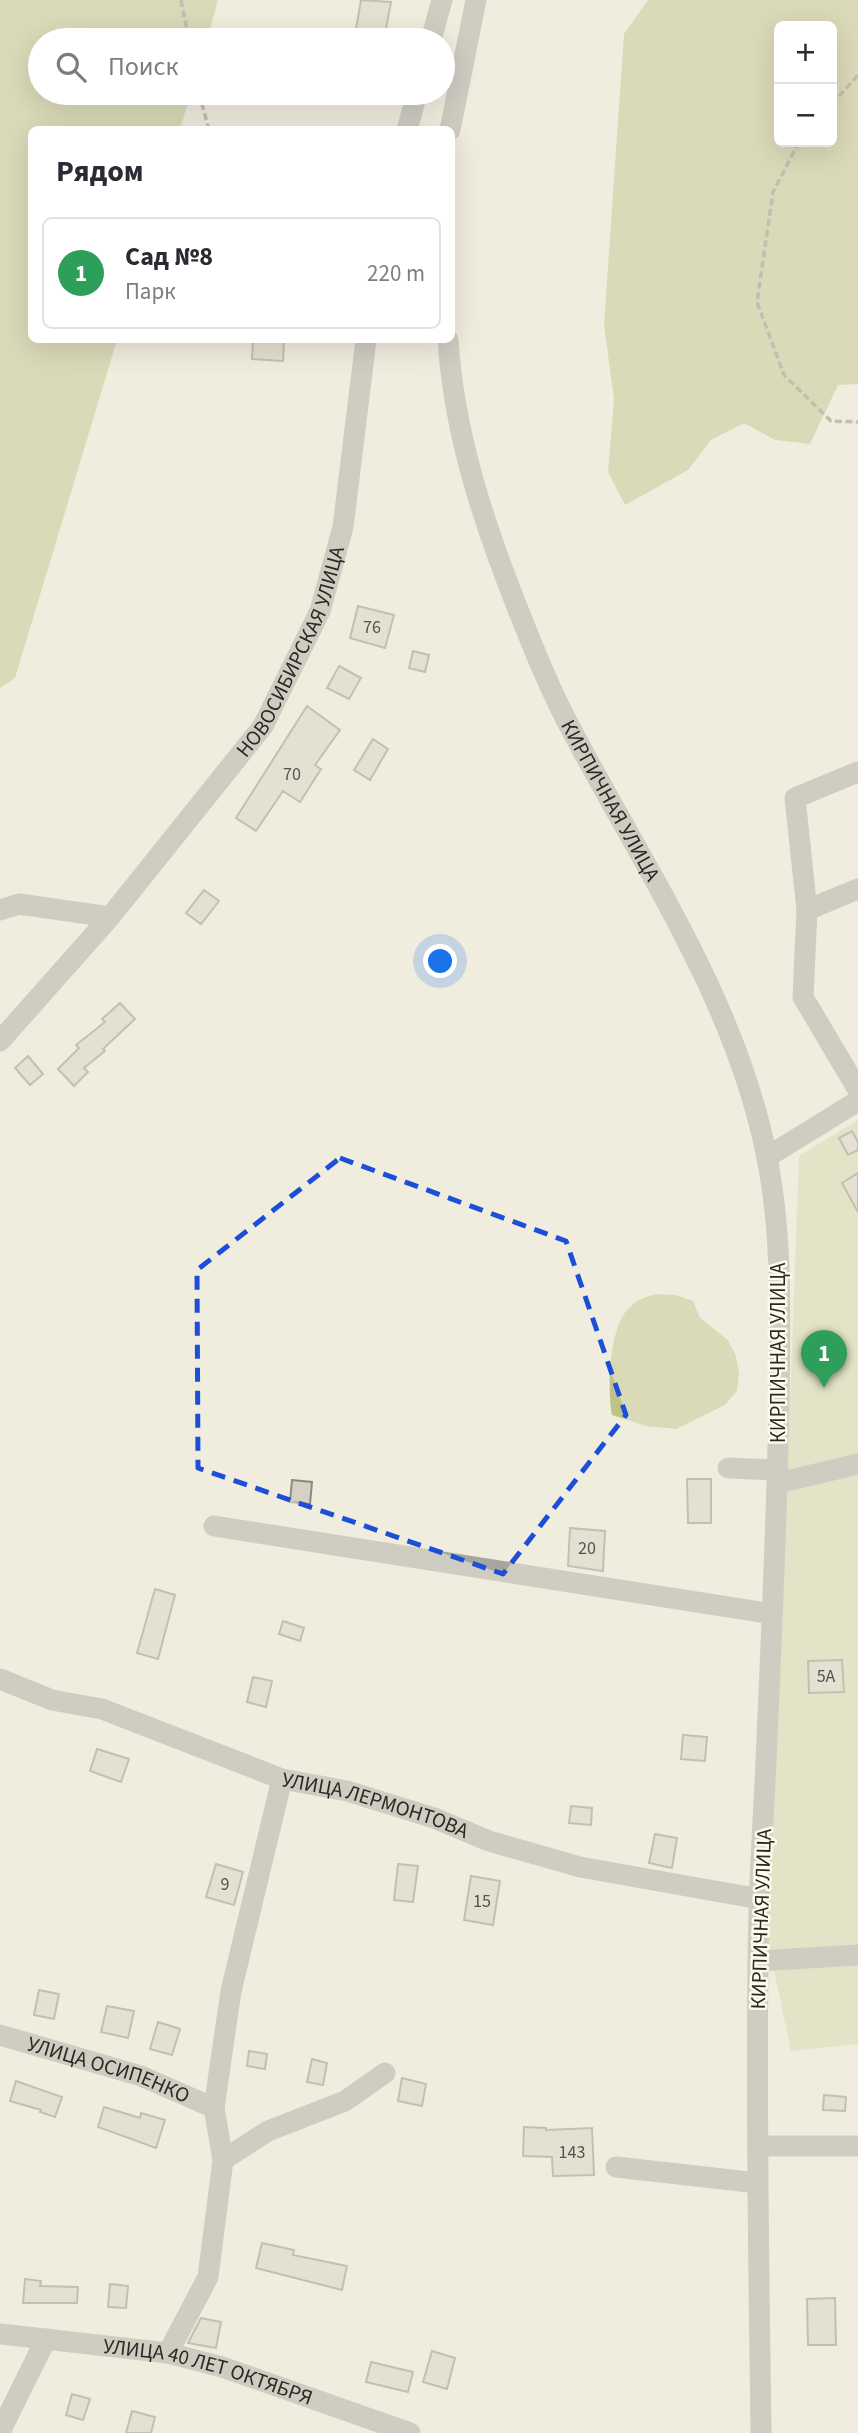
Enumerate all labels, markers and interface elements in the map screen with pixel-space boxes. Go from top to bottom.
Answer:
map controls [774,21,837,147]
button: + [774,21,837,84]
search box [28,28,455,105]
icon: search [52,48,90,86]
text: Поиск [108,48,178,85]
button: − [774,84,837,147]
text: Рядом [56,150,144,193]
text: Сад №8 [125,238,213,275]
text: 1 [75,257,87,290]
text: 220 m [367,257,425,290]
text: Парк [125,275,176,308]
street label: НОВОСИБИРСКАЯ УЛИЦА [229,542,352,764]
house number: 76 [363,615,381,640]
street label: КИРПИЧНАЯ УЛИЦА [554,714,668,887]
house number: 70 [283,762,301,787]
your location [423,944,457,978]
street label: КИРПИЧНАЯ УЛИЦА [763,1262,793,1443]
pin: 1 [801,1330,847,1388]
house number: 20 [578,1536,596,1561]
house number: 5А [817,1664,836,1689]
street label: УЛИЦА ЛЕРМОНТОВА [280,1764,474,1846]
street label: КИРПИЧНАЯ УЛИЦА [743,1828,779,2010]
house number: 9 [221,1872,230,1897]
house number: 15 [473,1889,491,1914]
street label: УЛИЦА ОСИПЕНКО [24,2029,195,2111]
house number: 143 [559,2140,585,2165]
street label: УЛИЦА 40 ЛЕТ ОКТЯБРЯ [102,2331,317,2413]

